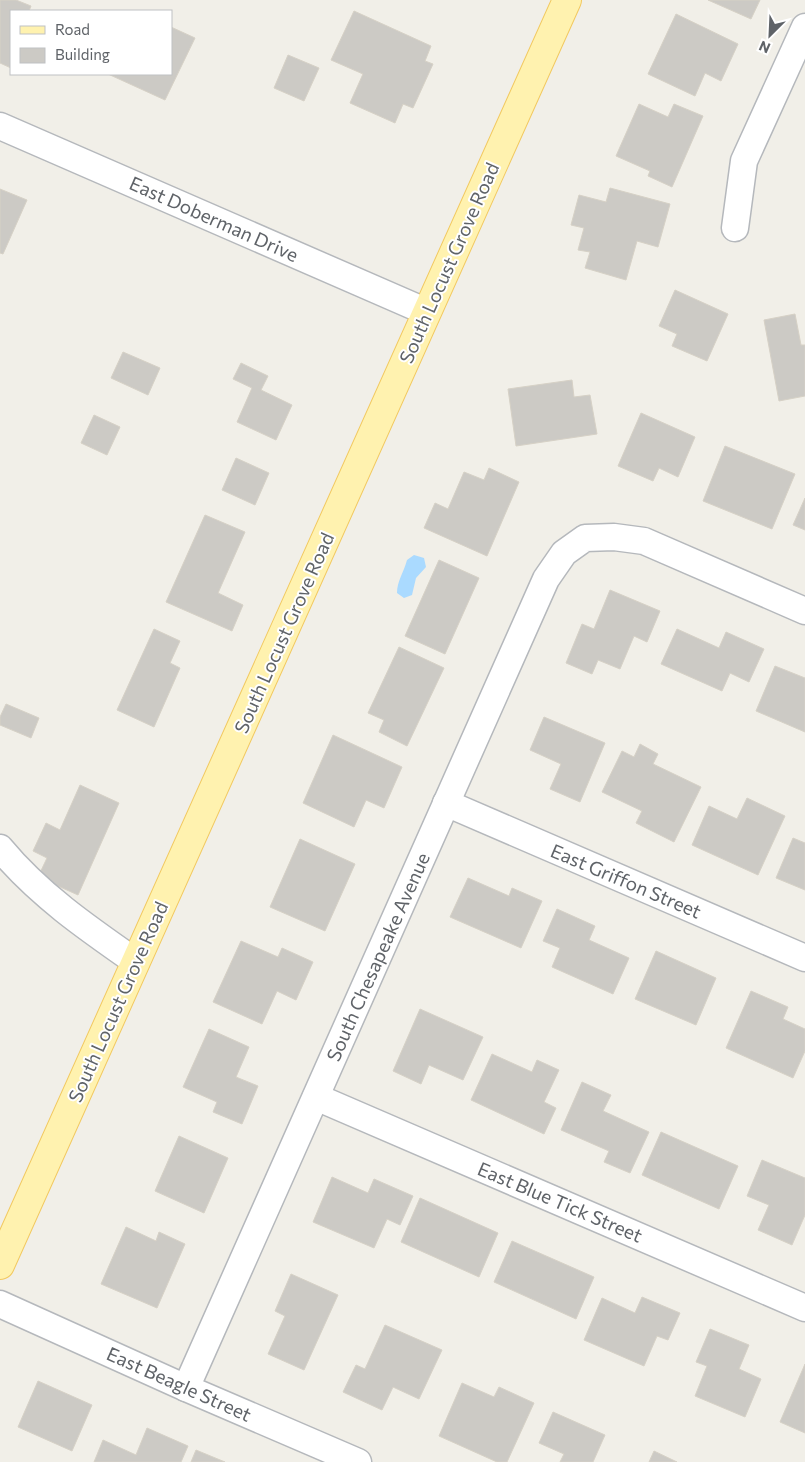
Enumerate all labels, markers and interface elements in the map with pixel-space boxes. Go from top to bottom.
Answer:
legend [10,10,172,75]
north arrow [745,10,795,60]
text: Road [55,20,90,38]
text: N [756,37,773,57]
text: Building [55,45,110,63]
street label: South Locust Grove Road [394,159,503,367]
street label: East Doberman Drive [126,171,302,266]
street label: South Locust Grove Road [229,529,338,737]
street label: East Griffon Street [547,838,705,923]
street label: South Chesapeake Avenue [321,849,434,1065]
street label: South Locust Grove Road [63,898,172,1106]
street label: East Blue Tick Street [474,1156,646,1247]
street label: East Beagle Street [103,1341,255,1426]

